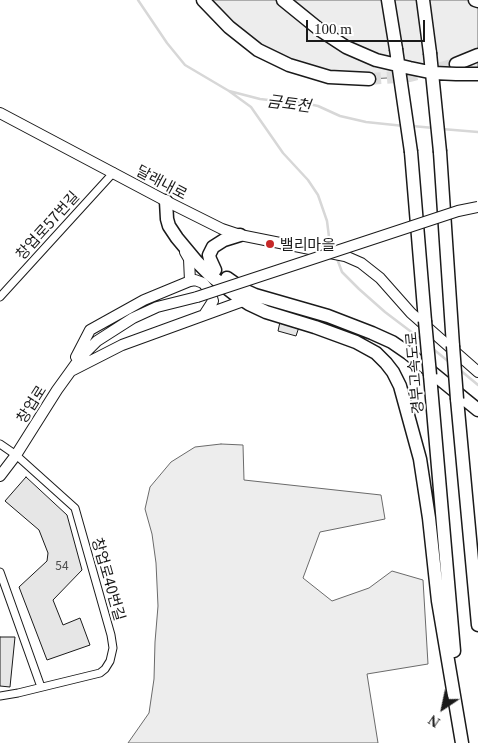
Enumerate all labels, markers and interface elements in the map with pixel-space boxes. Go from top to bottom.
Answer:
scale bar [308,10,427,42]
text: 100 m [314,21,352,37]
water label: 금토천 [266,91,312,115]
street label: 달래내로 [133,161,191,203]
street label: 창업로57번길 [12,187,82,263]
place label: 밸리마을 [280,235,335,253]
marker: 밸리마을 [264,238,276,250]
street label: 경부고속도로 [401,331,427,415]
street label: 창업로 [12,382,50,426]
street label: 창업로40번길 [89,535,129,623]
house number: 54 [55,558,69,572]
north arrow [418,683,468,733]
text: N [426,712,443,730]

